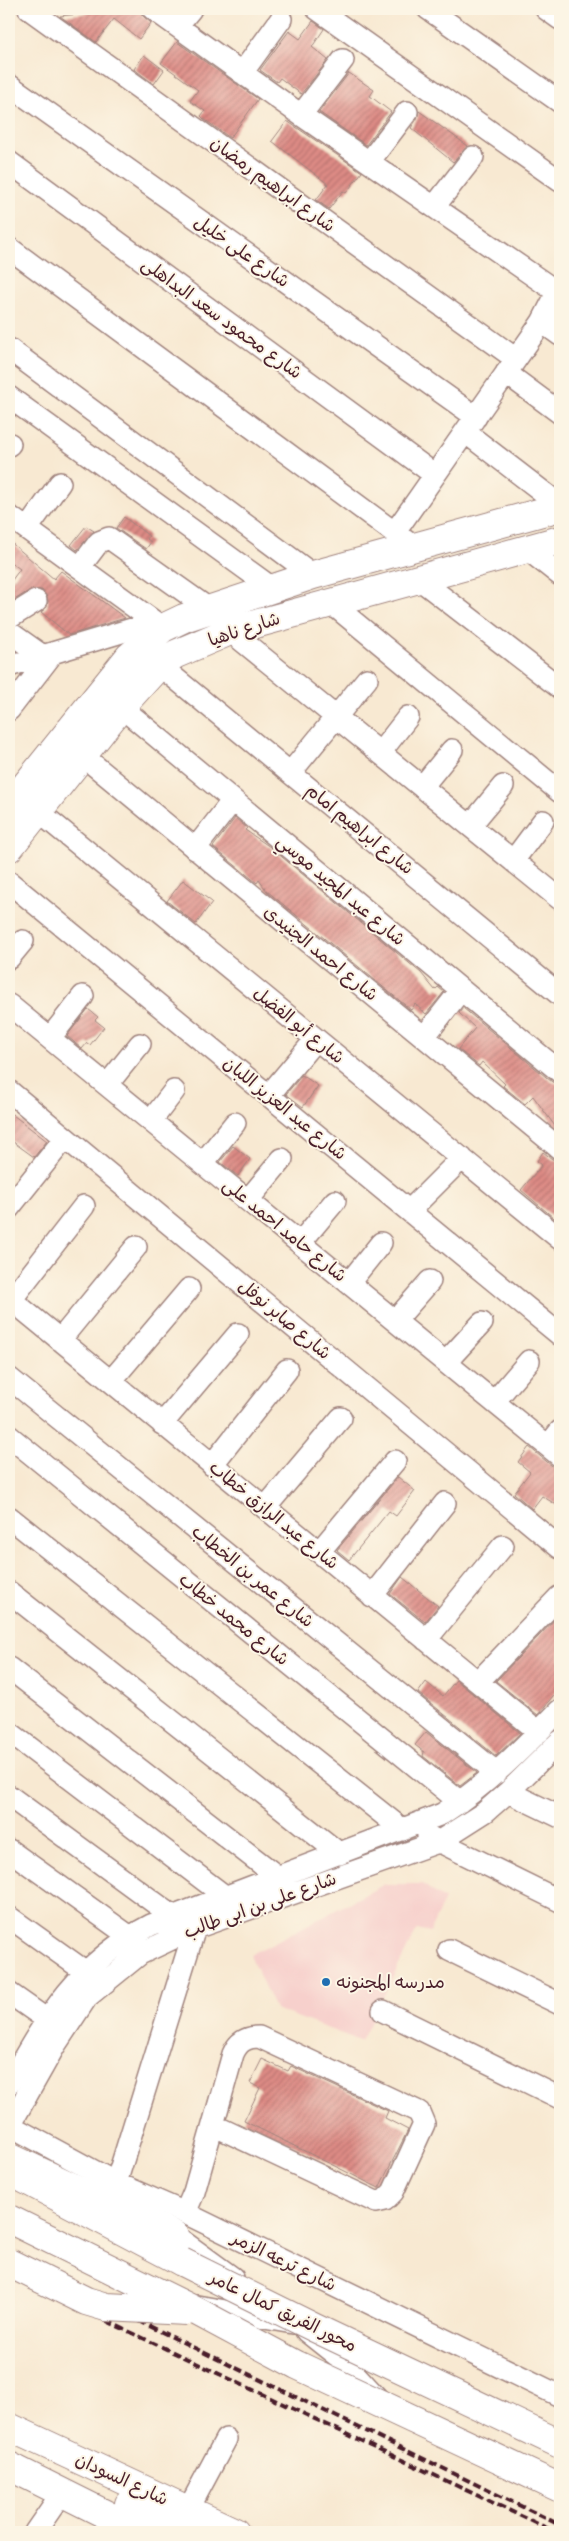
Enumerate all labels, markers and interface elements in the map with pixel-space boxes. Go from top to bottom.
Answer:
street label: شارع ابراهيم رمضان [204,131,340,239]
street label: شارع على خليل [189,210,294,293]
street label: شارع محمود سعد البداهلى [137,252,306,384]
street label: شارع ناهيا [205,607,283,652]
street label: شارع ابراهيم امام [300,779,418,882]
street label: شارع عبد المجيد موسي [269,830,410,954]
street label: شارع احمد الجنيدى [259,900,382,1006]
street label: شارع أبو الفضل [248,982,349,1069]
street label: شارع عبد العزيز اللبان [218,1051,351,1165]
street label: شارع حامد احمد على [218,1173,351,1287]
street label: شارع صابر نوفل [234,1274,336,1365]
street label: شارع عبد الرازق خطاب [204,1456,343,1575]
street label: شارع عمر بن الخطاب [187,1520,319,1633]
street label: شارع محمد خطاب [174,1568,293,1671]
street label: شارع على بن ابى طالب [181,1867,340,1944]
place label: مدرسه المجنونه [336,1971,445,1993]
marker: مدرسه المجنونه [320,1976,332,1988]
street label: شارع ترعه الزمر [226,2225,340,2297]
street label: محور الفريق كمال عامر [204,2265,360,2356]
street label: شارع السودان [72,2448,172,2511]

